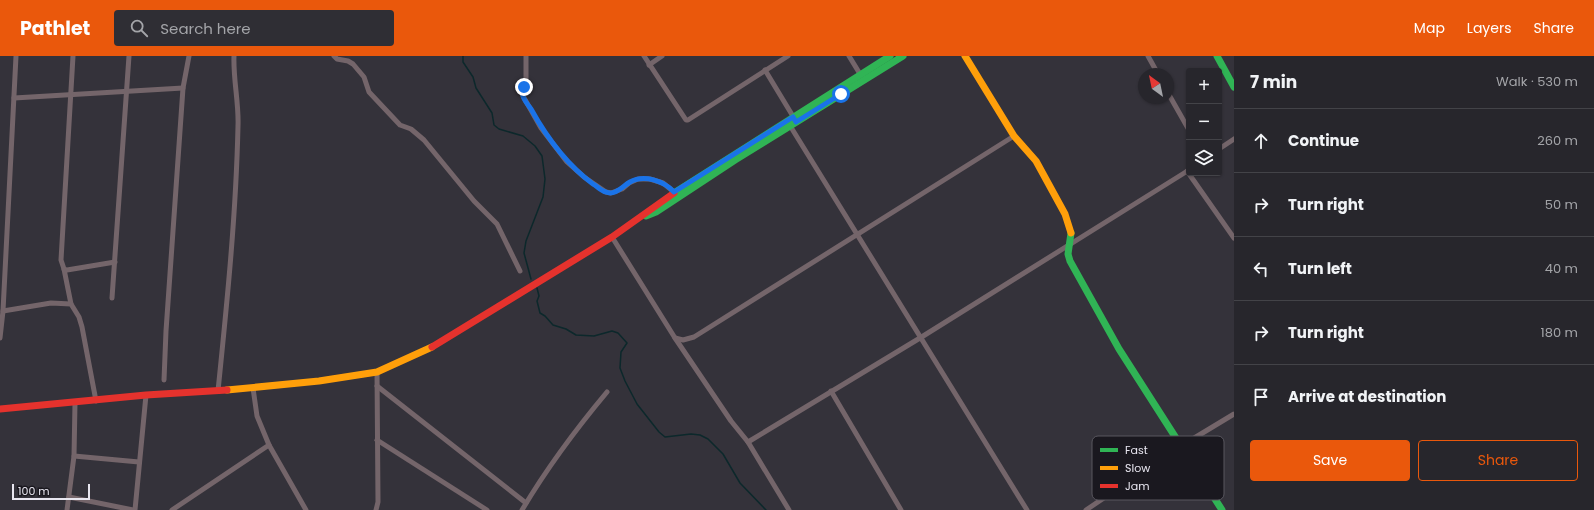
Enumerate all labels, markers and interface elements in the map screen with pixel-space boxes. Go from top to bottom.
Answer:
search box [114,10,394,46]
text: Pathlet [20,15,90,42]
icon: search [128,17,150,39]
text: Search here [160,18,251,39]
text: Map [1414,18,1445,38]
text: Layers [1467,18,1511,38]
text: Share [1533,18,1574,38]
north arrow [1138,68,1174,104]
map controls [1186,68,1222,176]
button: + [1186,68,1222,104]
text: 7 min [1250,70,1297,94]
text: Walk · 530 m [1496,72,1578,91]
route end [515,78,533,96]
route start [832,85,850,103]
button: − [1186,104,1222,140]
icon: ahead [1250,130,1272,152]
text: Continue [1288,130,1359,151]
text: 260 m [1537,131,1578,150]
button: layers [1186,140,1222,176]
icon: right [1250,194,1272,216]
text: Turn right [1288,194,1364,215]
text: 50 m [1545,195,1578,214]
icon: left [1250,258,1272,280]
text: Turn left [1288,258,1352,279]
text: 40 m [1545,259,1578,278]
icon: right [1250,322,1272,344]
text: Turn right [1288,322,1364,343]
text: 180 m [1541,323,1578,342]
icon: arrive [1250,386,1272,408]
text: Arrive at destination [1288,386,1446,407]
legend [1092,436,1224,500]
button: Save [1250,440,1410,481]
button: Share [1418,440,1578,481]
text: Fast [1125,442,1148,458]
text: Slow [1125,460,1150,476]
text: Jam [1125,478,1150,494]
scale bar [12,482,90,501]
text: 100 m [18,483,50,499]

